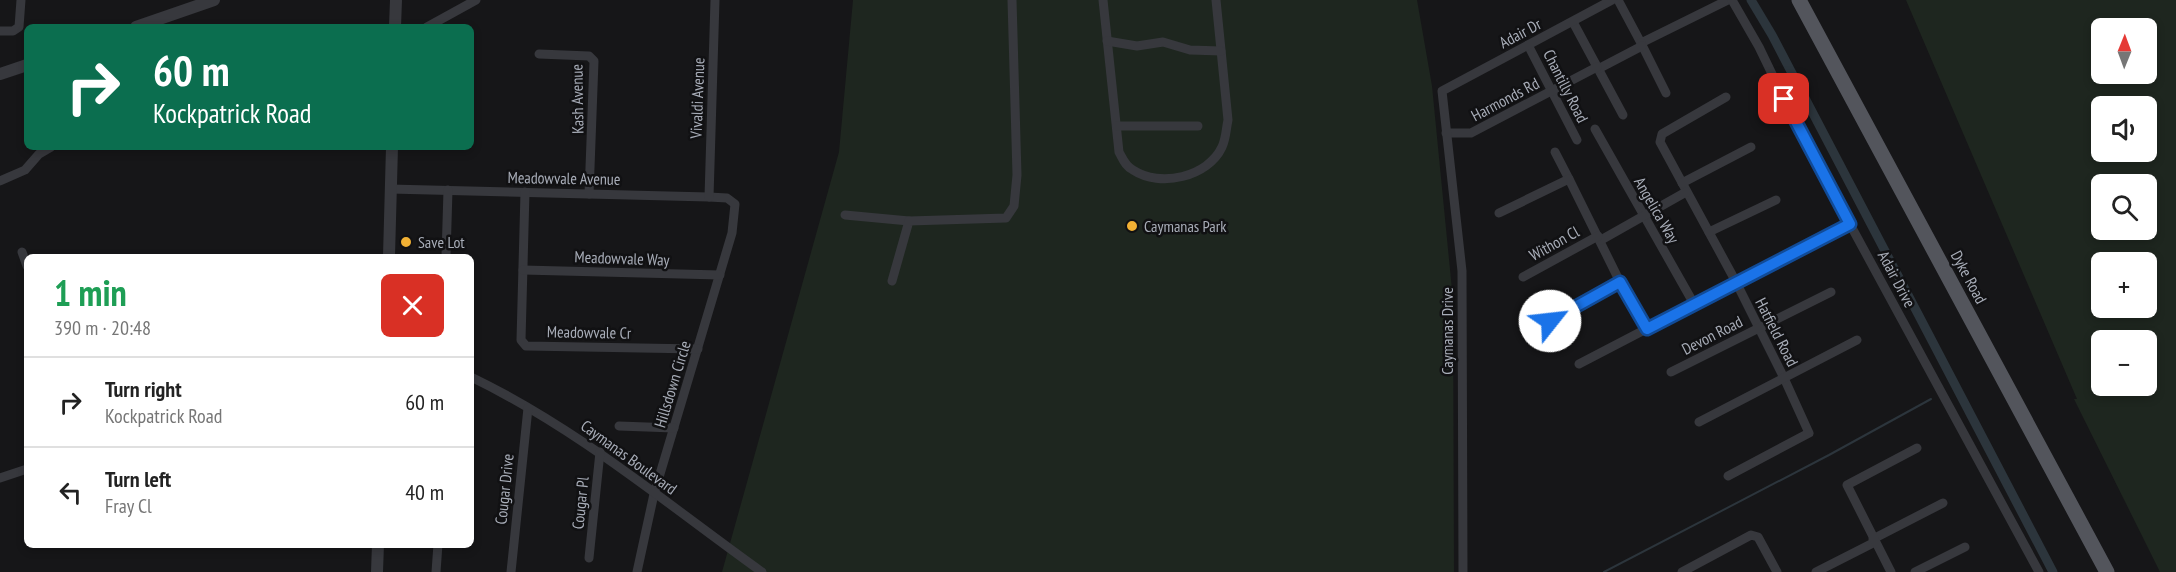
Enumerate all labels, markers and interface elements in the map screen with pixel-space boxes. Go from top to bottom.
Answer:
street label: Adair Dr [1495,13,1545,52]
north arrow [2091,18,2157,84]
map controls [2091,18,2157,396]
text: 60 m [153,43,230,98]
street label: Chantilly Road [1539,46,1593,126]
icon: right [54,48,132,126]
street label: Vivaldi Avenue [686,57,708,140]
street label: Kash Avenue [566,64,588,134]
street label: Harmonds Rd [1468,73,1542,125]
pin [1758,73,1809,124]
icon: arrive [1767,82,1800,115]
text: Kockpatrick Road [153,96,311,130]
button: sound [2091,96,2157,162]
street label: Meadowvale Avenue [507,167,621,189]
street label: Angelica Way [1630,173,1684,247]
button: search [2091,174,2157,240]
place label: Caymanas Park [1144,216,1227,236]
marker: Caymanas Park [1125,219,1139,233]
street label: Withon Cl [1526,221,1583,265]
place label: Save Lot [418,232,465,252]
marker: Save Lot [399,235,413,249]
street label: Meadowvale Way [574,246,670,270]
street label: Adair Drive [1874,247,1920,311]
street label: Dyke Road [1947,247,1991,307]
button: + [2091,252,2157,318]
text: 1 min [54,269,127,316]
button: close [381,274,444,337]
street label: Caymanas Drive [1437,287,1457,375]
position arrow [1518,289,1582,353]
street label: Hatfield Road [1751,294,1803,370]
street label: Devon Road [1678,311,1746,359]
text: 390 m · 20:48 [54,315,151,341]
street label: Meadowvale Cr [547,321,632,343]
button: − [2091,330,2157,396]
street label: Hillsdown Circle [649,338,695,430]
text: Turn right [105,375,182,403]
icon: right [54,386,87,419]
text: 60 m [405,388,444,416]
text: Kockpatrick Road [105,403,222,429]
street label: Caymanas Boulevard [577,415,681,499]
street label: Cougar Drive [490,453,518,525]
text: Turn left [105,465,171,493]
street label: Cougar Pl [567,475,593,530]
icon: left [54,476,87,509]
text: 40 m [405,478,444,506]
text: Fray Cl [105,493,152,519]

